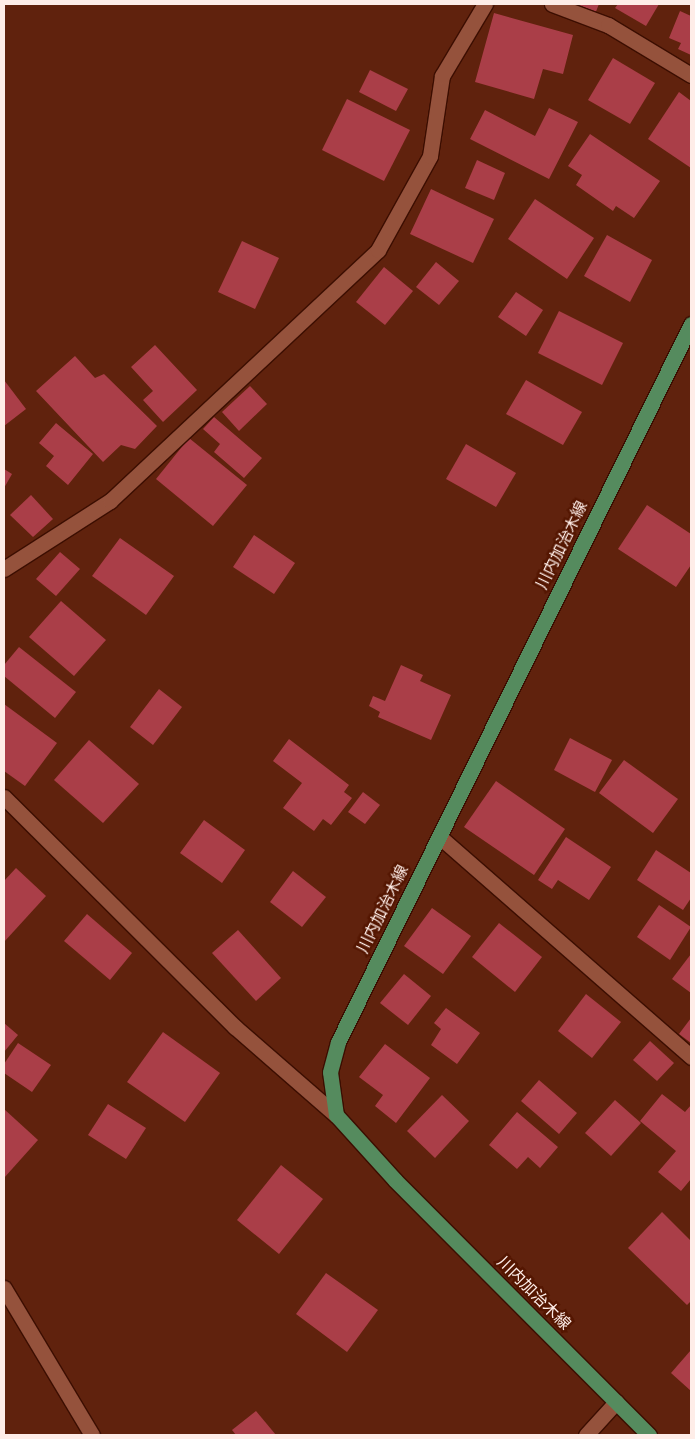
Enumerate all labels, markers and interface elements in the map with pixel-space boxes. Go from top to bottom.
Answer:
street label: 川内加治木線 [533,499,593,593]
street label: 川内加治木線 [354,863,414,957]
street label: 川内加治木線 [492,1253,574,1335]

